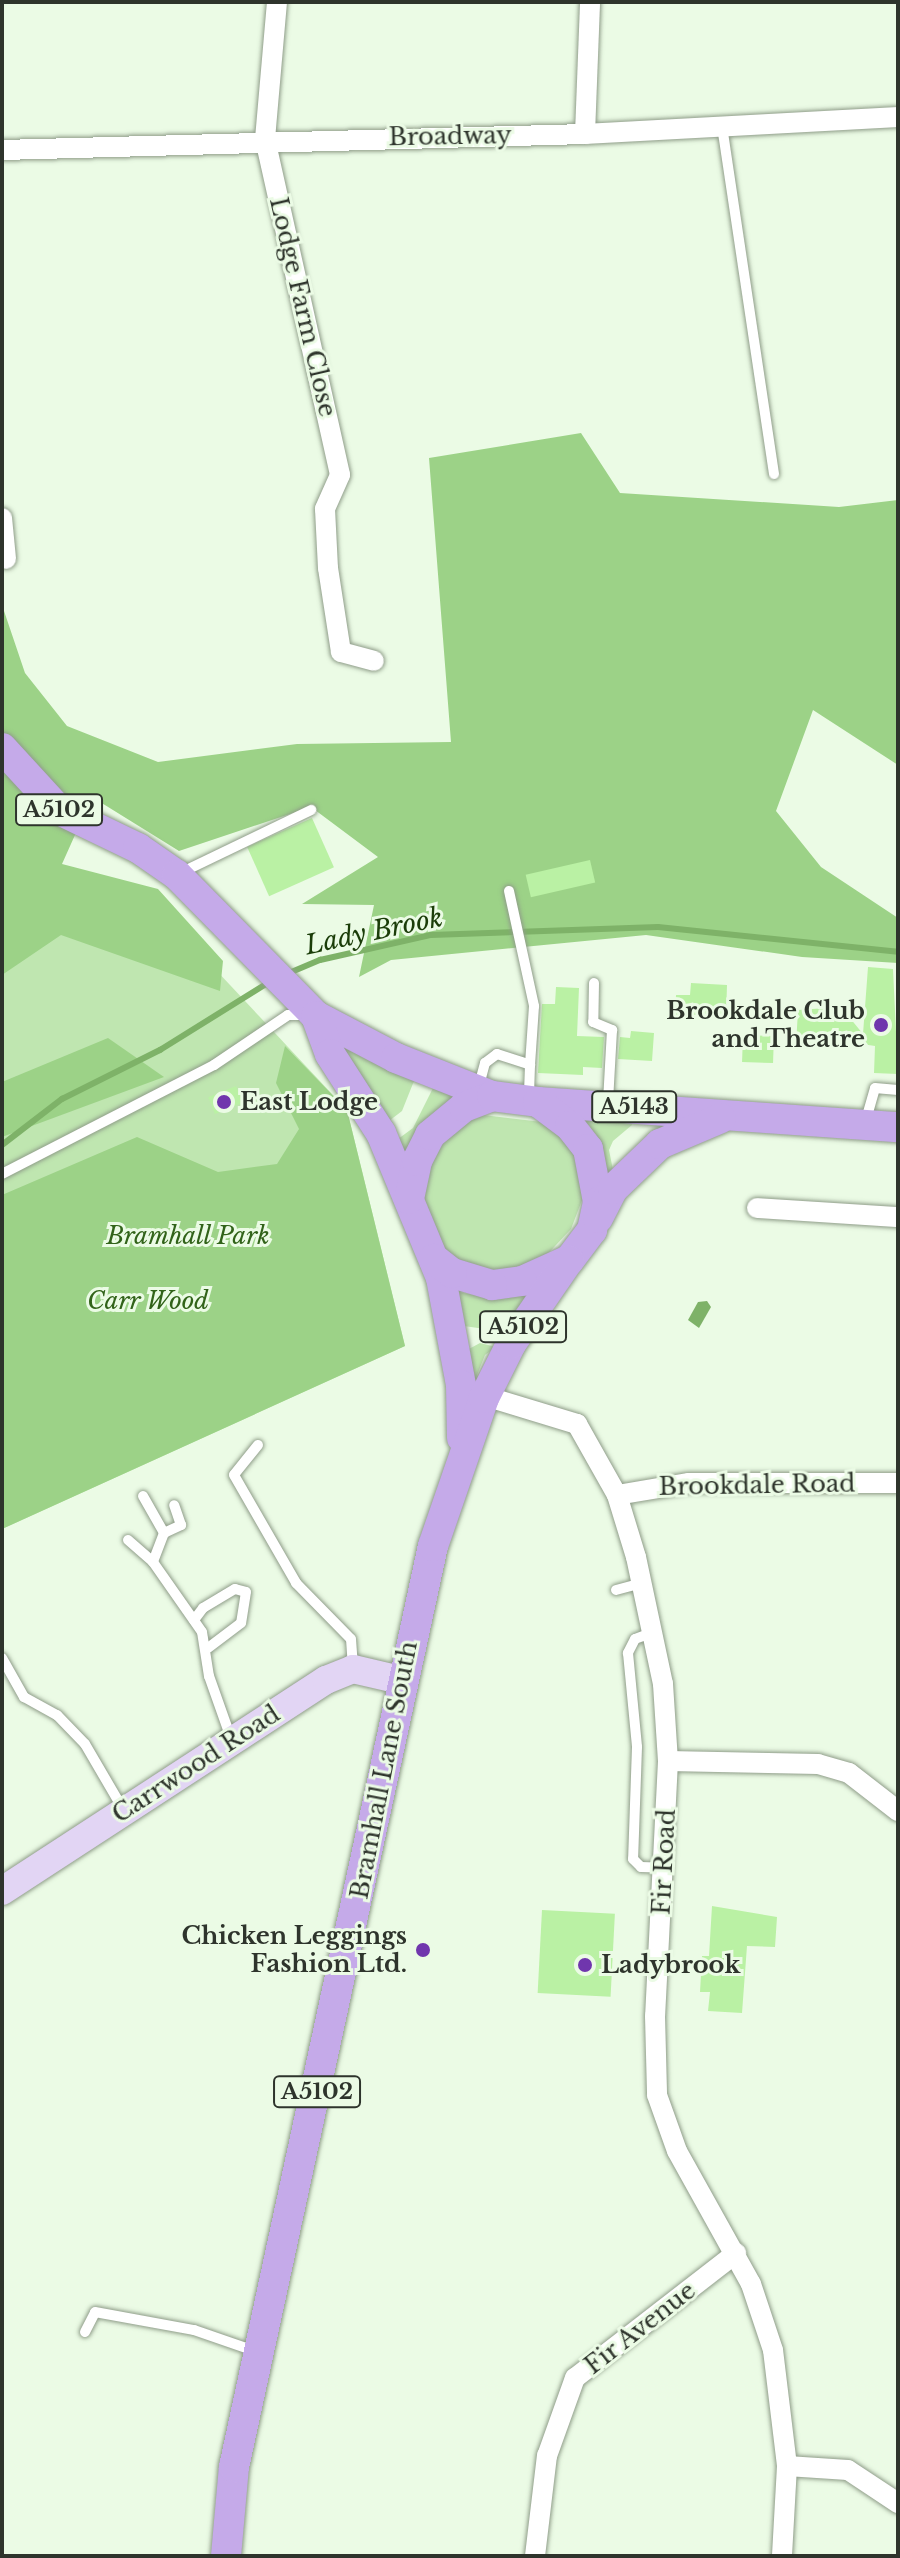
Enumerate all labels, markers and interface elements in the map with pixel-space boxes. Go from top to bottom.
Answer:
street label: Broadway [388,121,512,151]
street label: Lodge Farm Close [264,195,342,419]
road number: A5102 [15,792,103,828]
water label: Lady Brook [302,902,446,962]
place label: Brookdale Club and Theatre [666,997,865,1053]
marker: Brookdale Club and Theatre [872,1016,890,1034]
place label: East Lodge [240,1088,378,1116]
road number: A5143 [590,1089,678,1125]
marker: East Lodge [215,1093,233,1111]
park label: Bramhall Park [106,1222,270,1250]
park label: Carr Wood [87,1287,209,1315]
road number: A5102 [479,1309,567,1345]
street label: Brookdale Road [658,1469,856,1501]
street label: Bramhall Lane South [345,1639,423,1901]
street label: Carrwood Road [107,1699,285,1829]
street label: Fir Road [647,1808,681,1916]
place label: Chicken Leggings Fashion Ltd. [181,1922,407,1978]
marker: Chicken Leggings Fashion Ltd. [414,1941,432,1959]
place label: Ladybrook [601,1951,740,1979]
marker: Ladybrook [576,1956,594,1974]
road number: A5102 [273,2074,361,2110]
street label: Fir Avenue [578,2275,702,2381]

